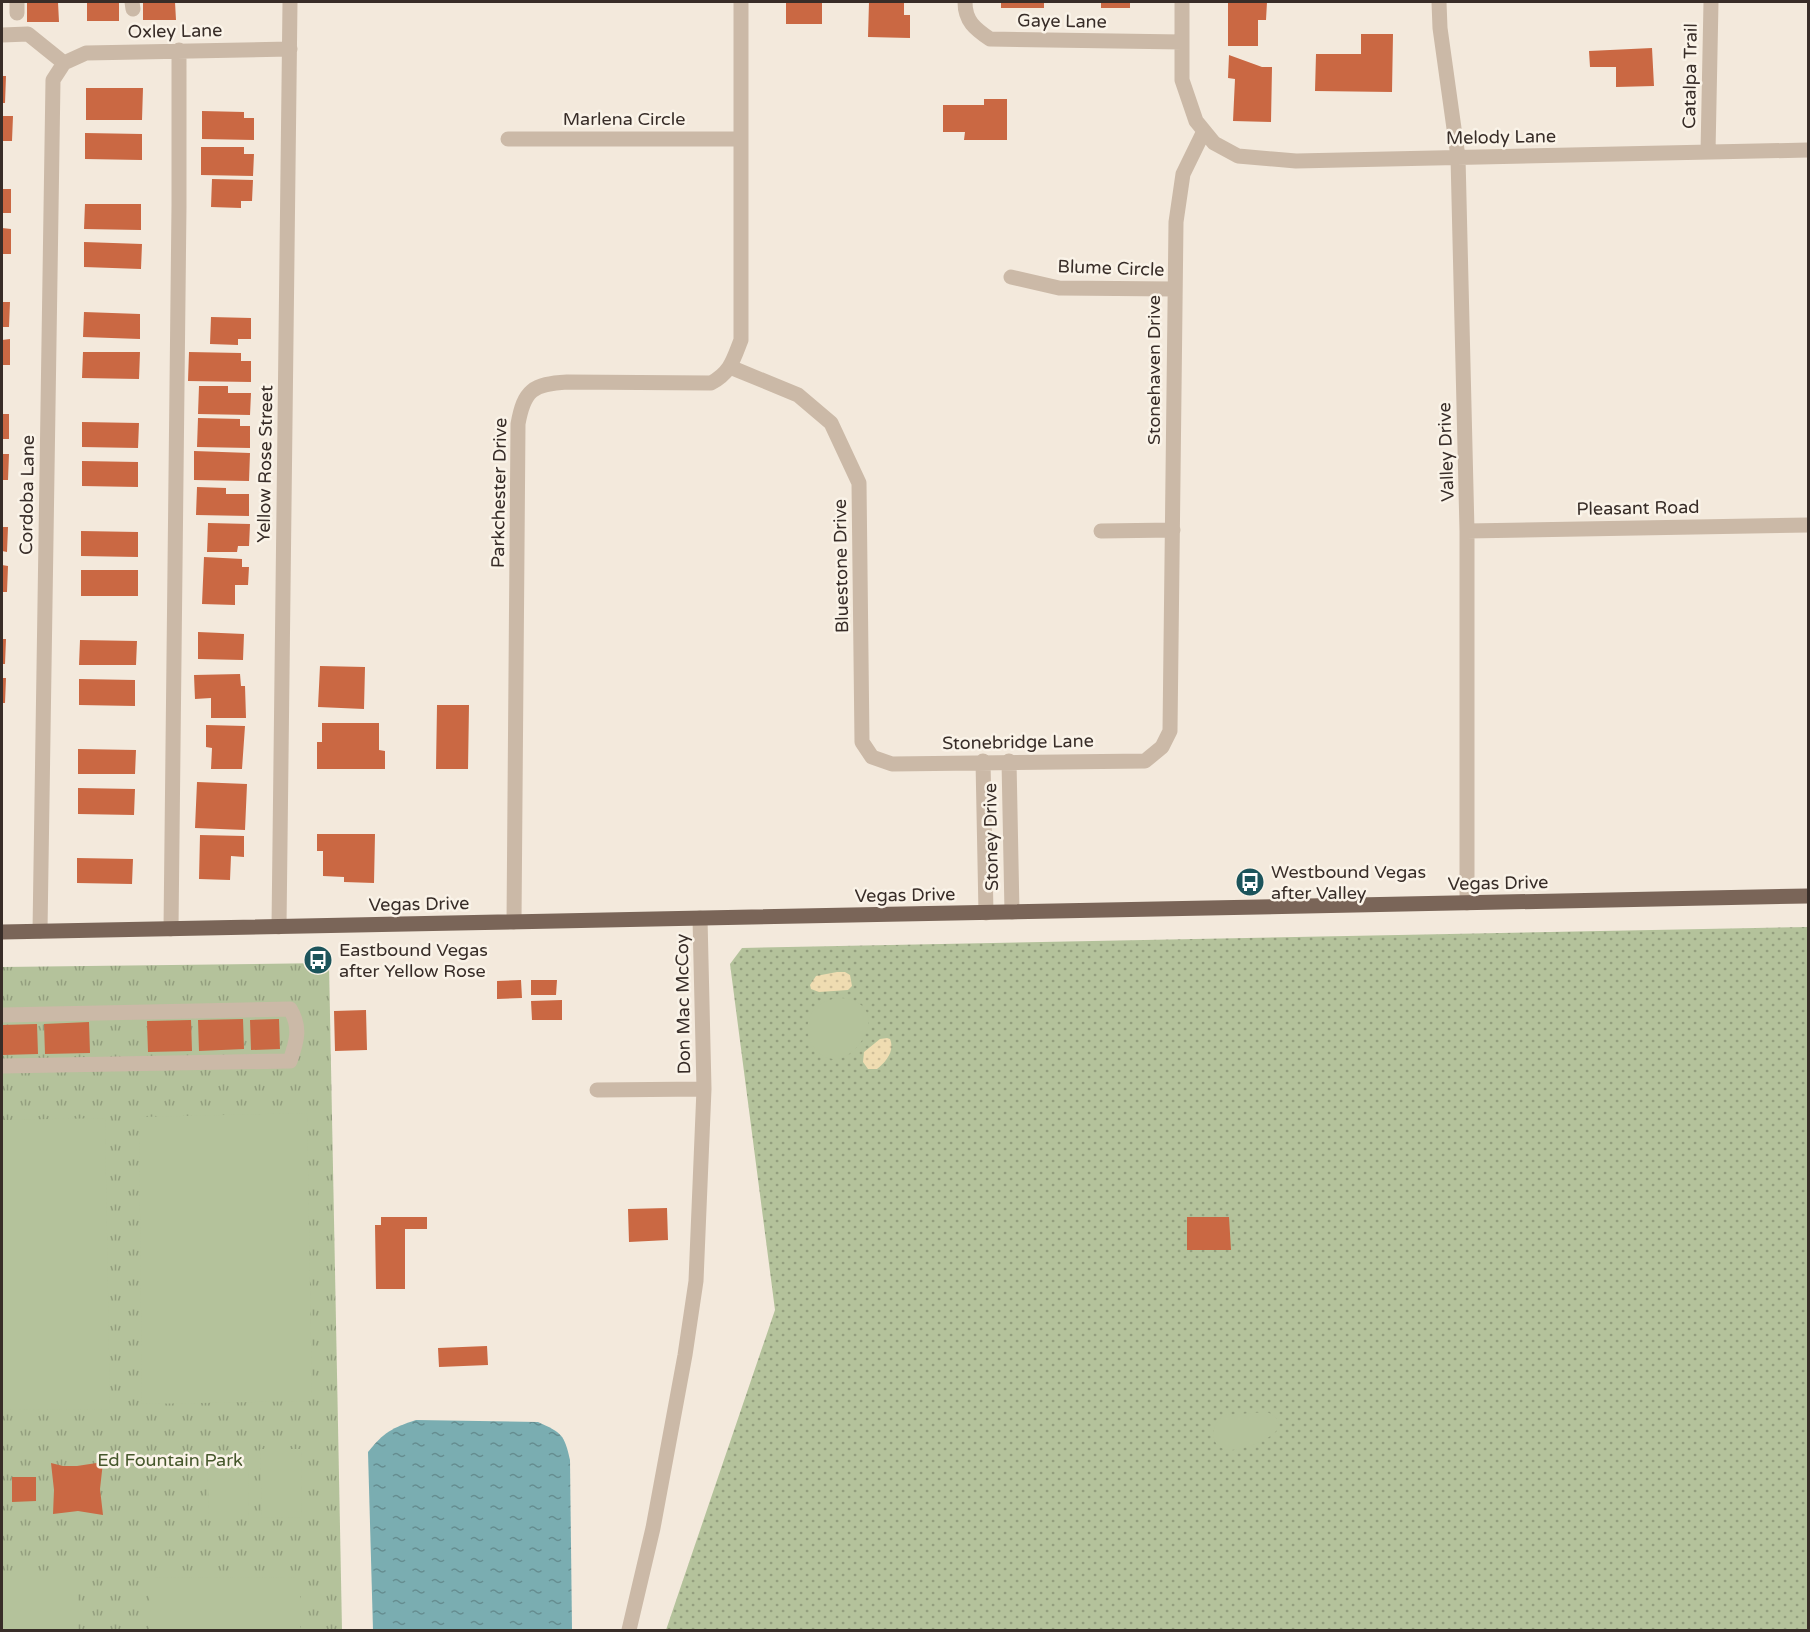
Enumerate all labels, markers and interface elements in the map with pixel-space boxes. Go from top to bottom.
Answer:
street label: Gaye Lane [1017,9,1107,33]
street label: Oxley Lane [127,19,223,43]
street label: Catalpa Trail [1678,23,1702,129]
street label: Marlena Circle [563,108,685,130]
street label: Melody Lane [1446,125,1556,149]
street label: Blume Circle [1057,255,1165,281]
street label: Stonehaven Drive [1143,295,1165,445]
street label: Yellow Rose Street [253,385,277,543]
street label: Valley Drive [1433,402,1459,502]
street label: Parkchester Drive [487,418,511,568]
street label: Cordoba Lane [15,435,39,555]
street label: Pleasant Road [1576,496,1700,520]
street label: Bluestone Drive [829,499,853,633]
street label: Stonebridge Lane [942,730,1094,754]
street label: Stoney Drive [979,783,1003,891]
place label: Westbound Vegas after Valley [1271,861,1426,904]
bus stop icon: Westbound Vegas after Valley [1234,866,1266,898]
street label: Vegas Drive [1447,871,1549,895]
street label: Vegas Drive [854,883,956,907]
street label: Vegas Drive [368,892,470,916]
street label: Don Mac McCoy [671,933,695,1075]
place label: Eastbound Vegas after Yellow Rose [339,939,488,982]
bus stop icon: Eastbound Vegas after Yellow Rose [302,944,334,976]
park label: Ed Fountain Park [97,1449,243,1471]

